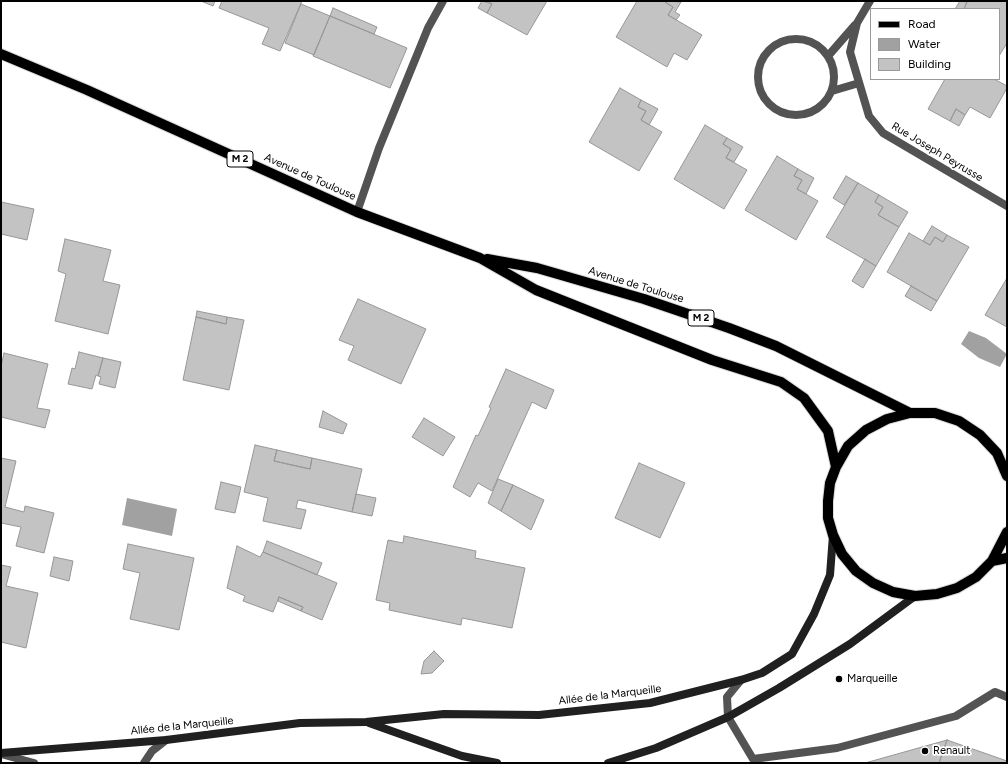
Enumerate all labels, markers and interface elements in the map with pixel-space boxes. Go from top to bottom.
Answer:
legend [870,8,1000,80]
text: Road [908,17,936,31]
text: Water [908,37,940,51]
text: Building [908,57,951,71]
street label: Rue Joseph Peyrusse [889,119,985,185]
road number: M 2 [227,151,253,167]
street label: Avenue de Toulouse [262,151,358,203]
street label: Avenue de Toulouse [587,264,685,306]
road number: M 2 [688,310,714,326]
place label: Marqueille [847,672,898,686]
marker: Marqueille [834,674,844,684]
street label: Allée de la Marqueille [558,682,662,708]
street label: Allée de la Marqueille [130,714,234,738]
place label: Renault [933,744,970,758]
marker: Renault [920,746,930,756]

